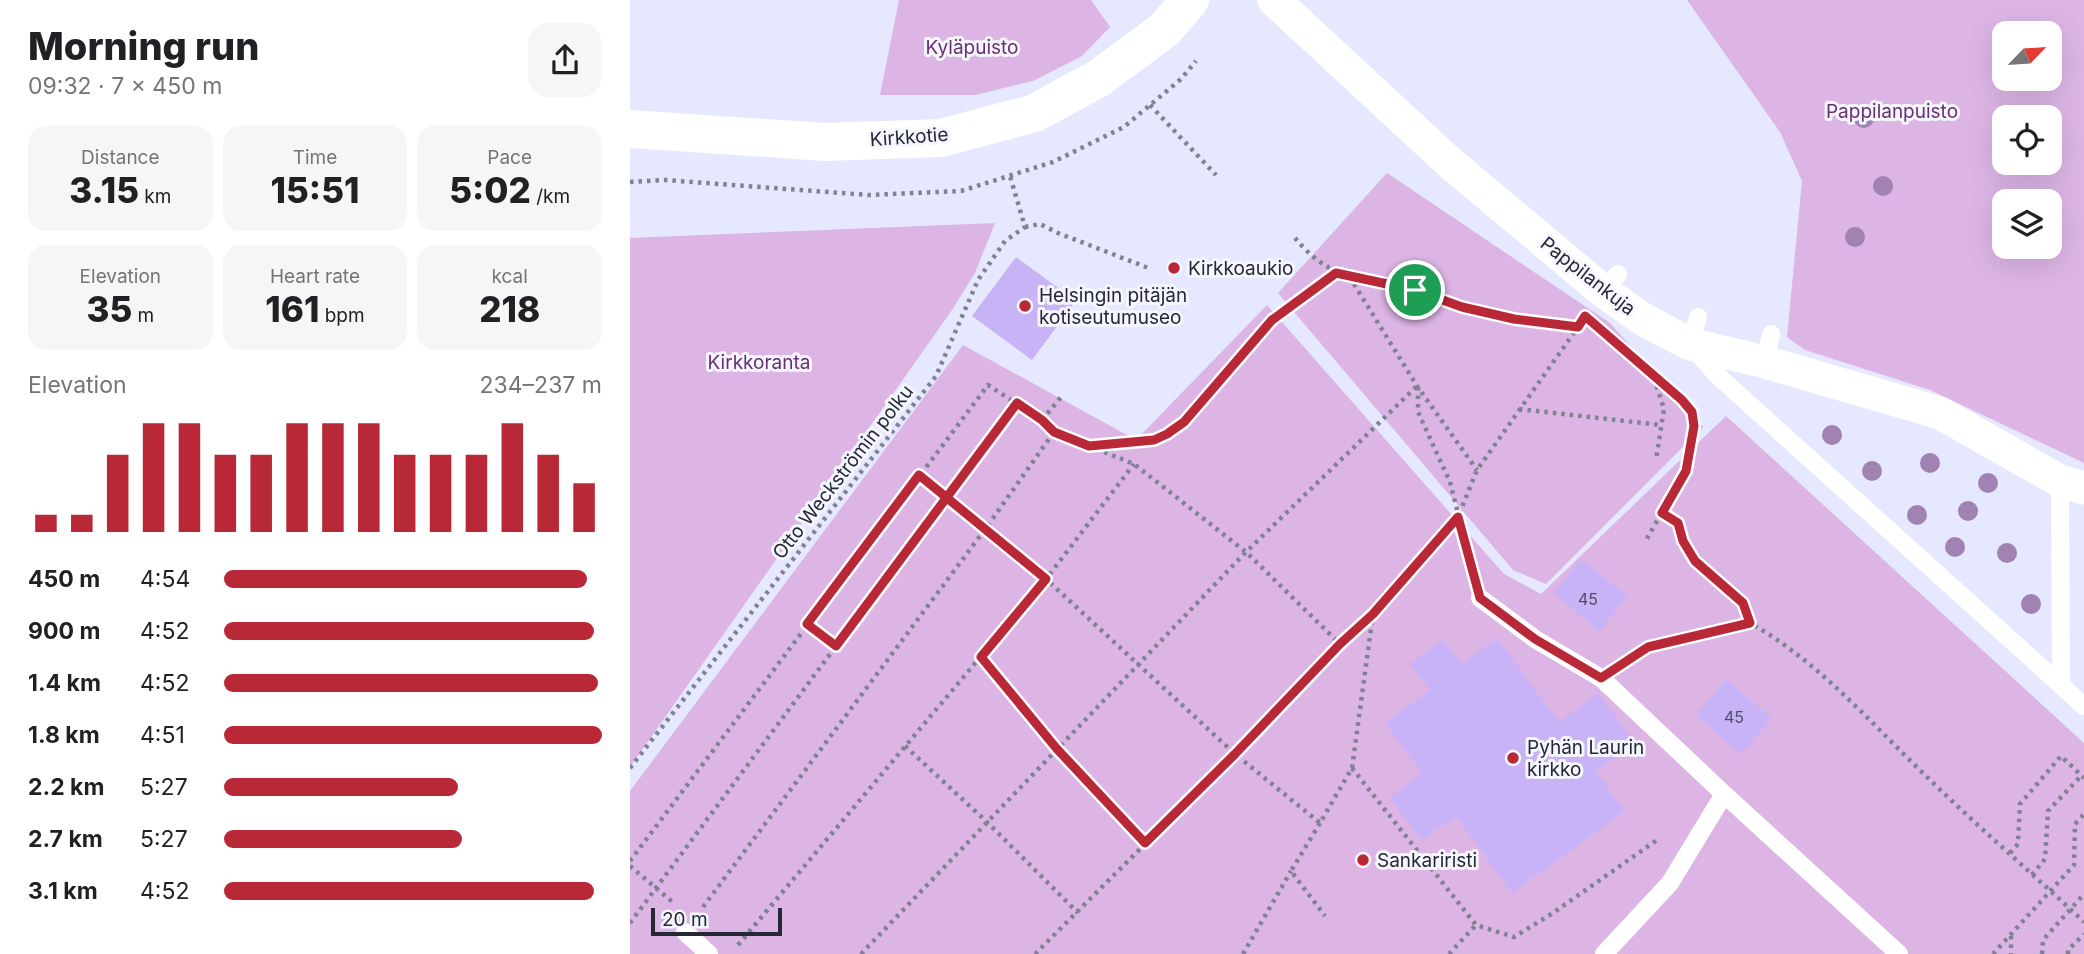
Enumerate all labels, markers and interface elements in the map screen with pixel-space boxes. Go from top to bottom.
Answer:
north arrow [1992,21,2062,91]
map controls [1992,21,2062,259]
text: Morning run [28,23,259,69]
button: share [528,23,602,97]
park label: Kyläpuisto [926,36,1018,59]
text: 09:32 · 7 × 450 m [28,72,222,100]
park label: Pappilanpuisto [1826,100,1958,123]
button: locate [1992,105,2062,175]
street label: Kirkkotie [869,123,949,151]
text: Distance [81,146,160,169]
text: Time [293,146,337,169]
text: Pace [487,146,532,169]
text: 3.15 [69,169,139,211]
text: 15:51 [271,169,359,211]
text: 5:02 [449,169,531,211]
text: km [139,185,171,208]
text: /km [531,185,570,208]
button: layers [1992,189,2062,259]
street label: Pappilankuja [1536,232,1640,320]
place label: Kirkkoaukio [1188,257,1293,280]
marker: Kirkkoaukio [1166,260,1182,276]
pin [1385,260,1445,320]
text: Elevation [80,265,161,288]
text: Heart rate [270,265,360,288]
text: kcal [492,265,528,288]
icon: arrive [1396,271,1434,309]
place label: Helsingin pitäjän kotiseutumuseo [1039,284,1187,329]
text: 35 [86,288,132,330]
text: 161 [265,288,319,330]
text: 218 [479,288,540,330]
marker: Helsingin pitäjän kotiseutumuseo [1017,298,1033,314]
text: m [132,304,154,327]
text: bpm [319,304,365,327]
park label: Kirkkoranta [708,351,810,374]
text: Elevation [28,371,127,399]
text: 234–237 m [480,371,602,399]
street label: Otto Weckströmin polku [768,380,918,564]
text: 450 m [28,565,100,593]
text: 4:54 [140,565,190,593]
house number: 45 [1578,589,1598,609]
text: 900 m [28,617,100,645]
text: 4:52 [140,617,190,645]
text: 1.4 km [28,669,101,697]
text: 4:52 [140,669,190,697]
house number: 45 [1724,707,1744,727]
text: 1.8 km [28,721,100,749]
text: 4:51 [140,721,185,749]
place label: Pyhän Laurin kirkko [1527,736,1644,781]
marker: Pyhän Laurin kirkko [1505,750,1521,766]
text: 2.2 km [28,773,104,801]
text: 5:27 [140,773,188,801]
text: 2.7 km [28,825,103,853]
text: 5:27 [140,825,188,853]
place label: Sankariristi [1377,849,1477,872]
marker: Sankariristi [1355,852,1371,868]
text: 3.1 km [28,877,98,905]
text: 4:52 [140,877,190,905]
scale bar [651,905,782,937]
text: 20 m [662,908,708,931]

